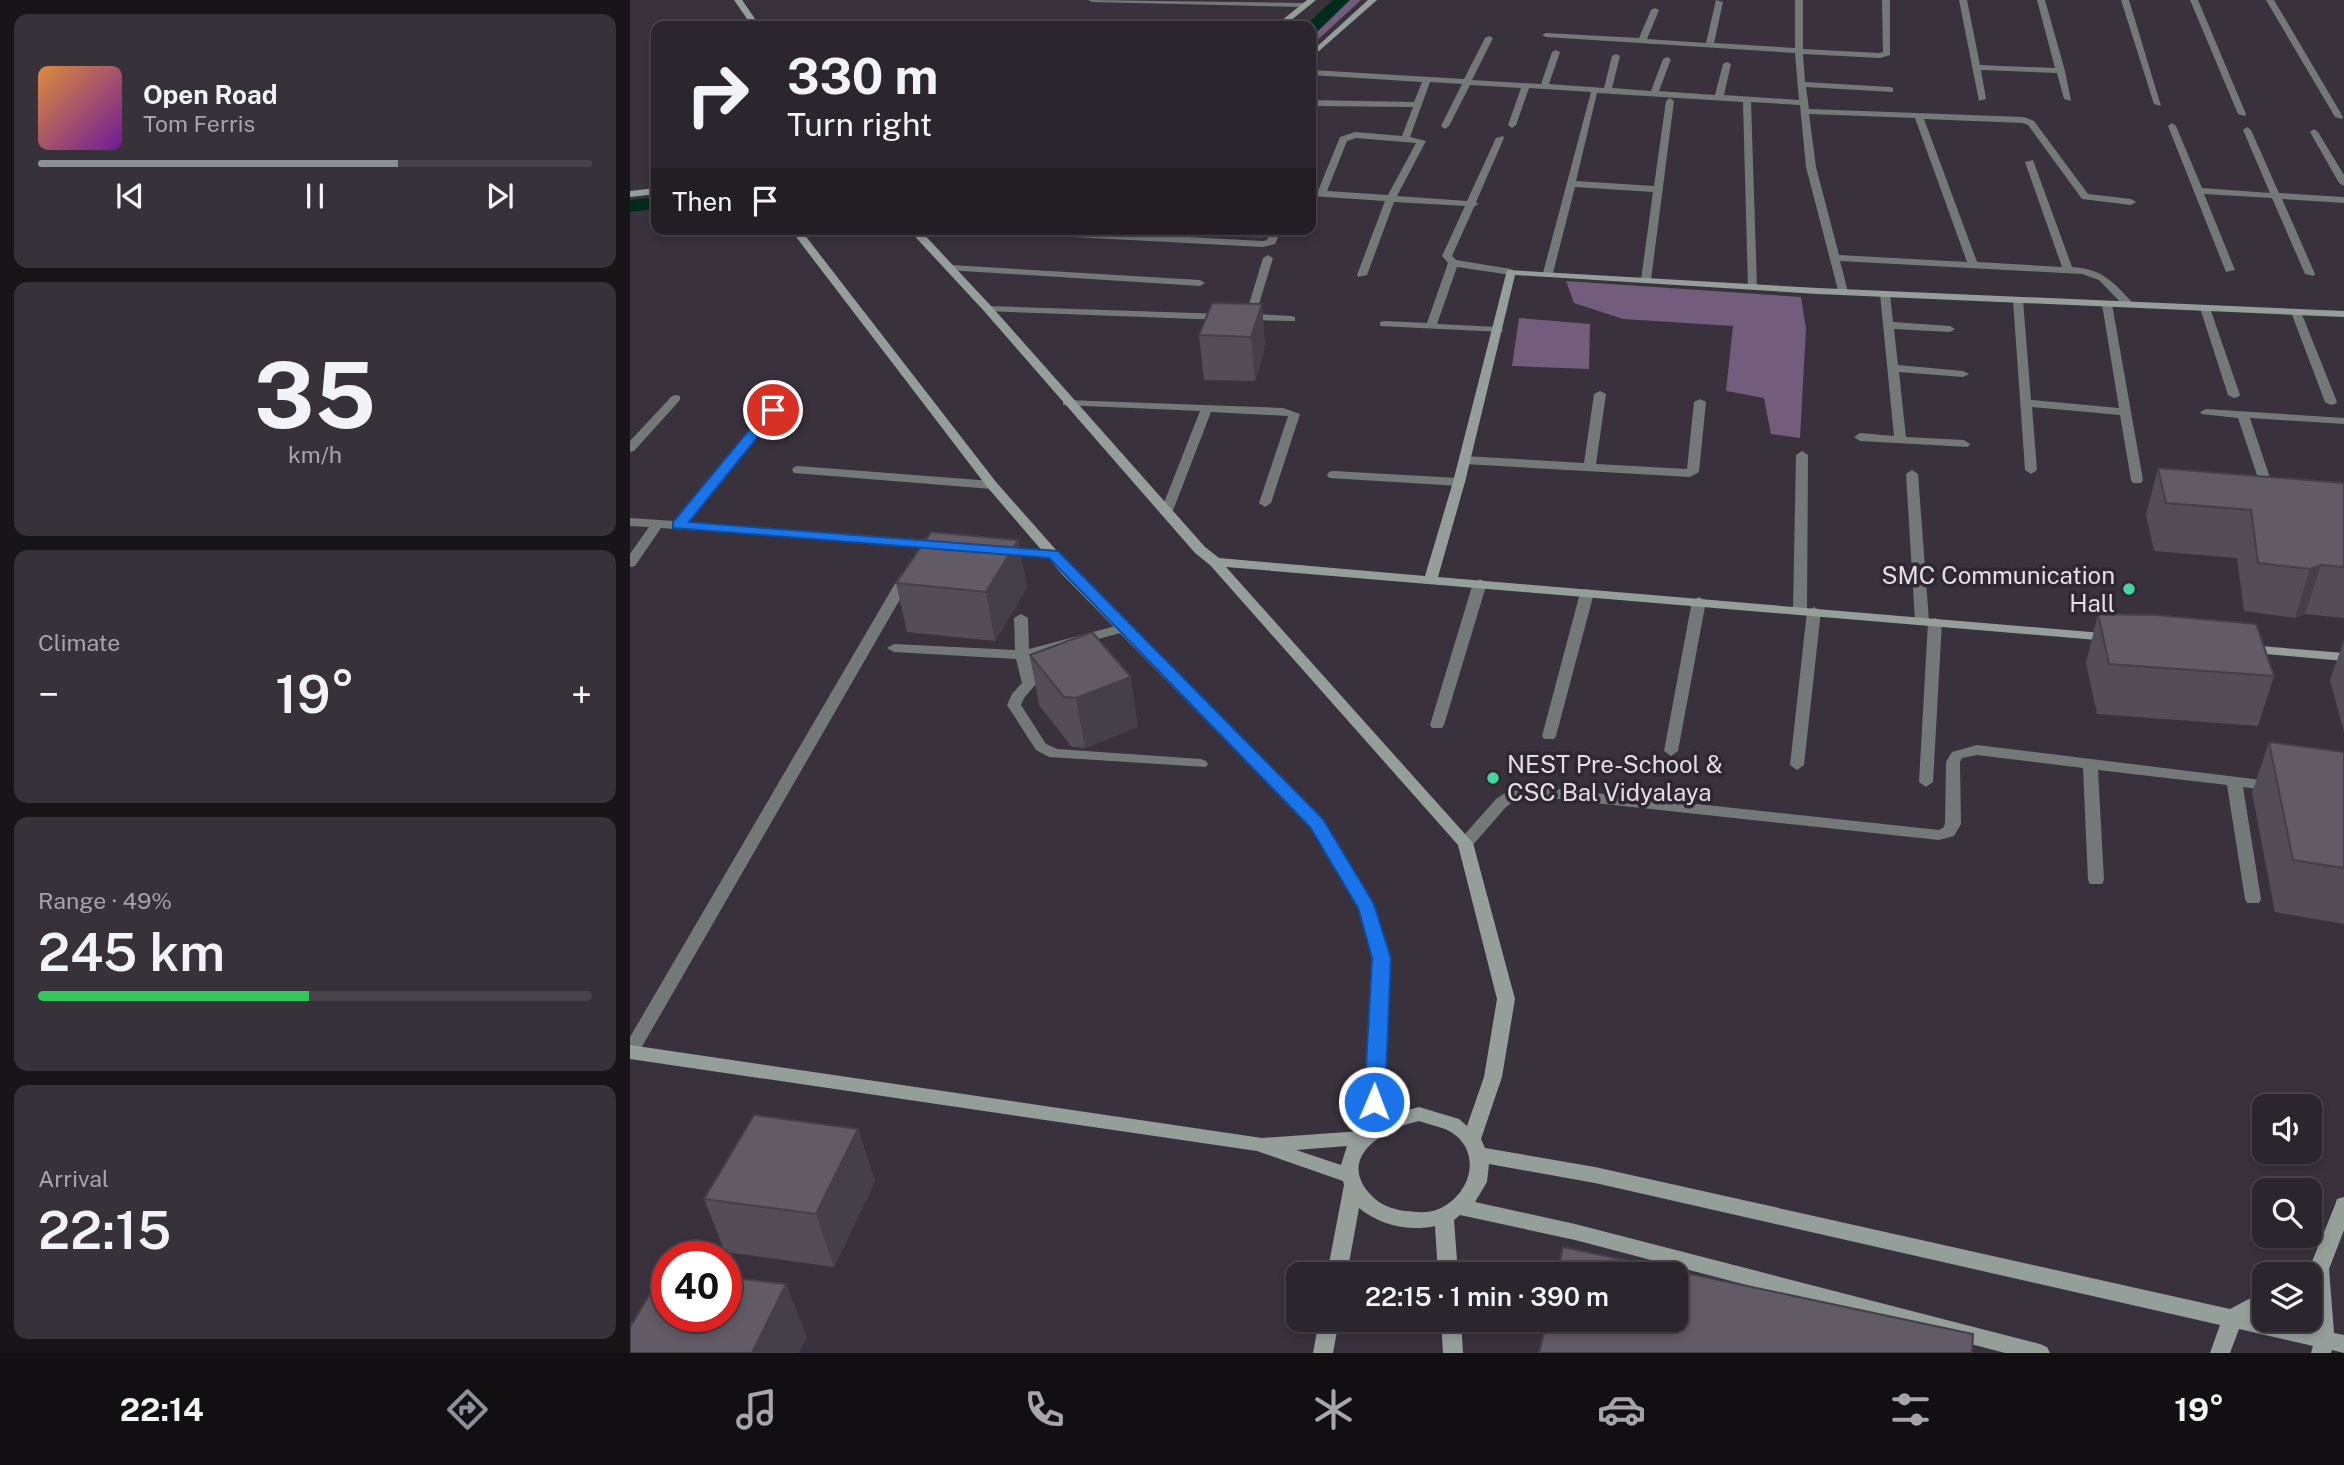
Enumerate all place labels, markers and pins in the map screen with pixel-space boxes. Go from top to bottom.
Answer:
pin [743,380,803,440]
place label: SMC Communication Hall [1882,561,2115,617]
marker: SMC Communication Hall [2121,581,2137,597]
place label: NEST Pre-School & CSC Bal Vidyalaya [1507,750,1723,806]
marker: NEST Pre-School & CSC Bal Vidyalaya [1485,770,1501,786]

